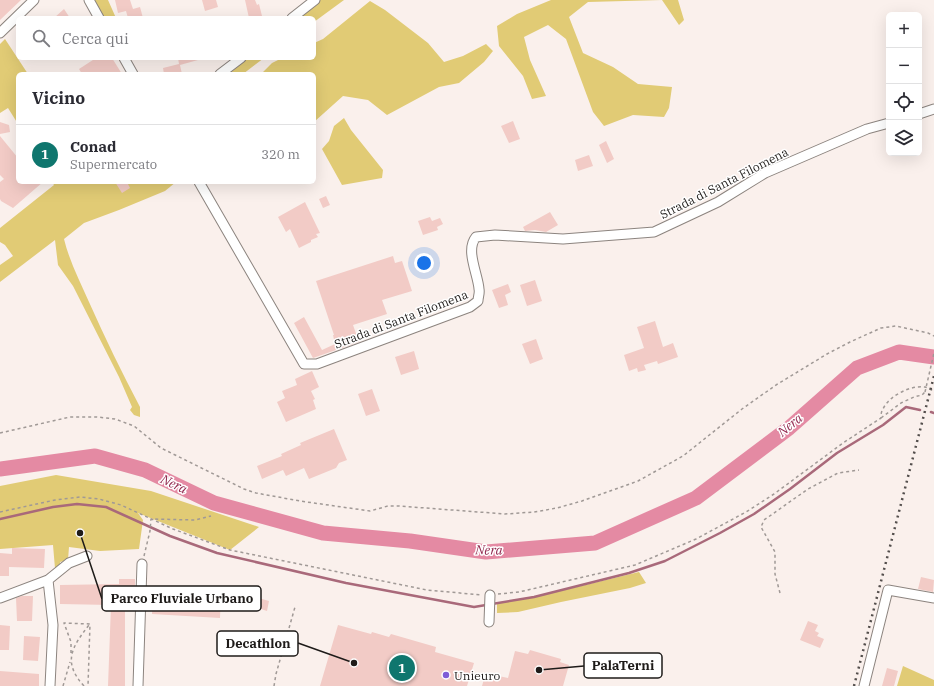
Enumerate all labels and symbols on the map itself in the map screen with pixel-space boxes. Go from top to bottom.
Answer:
street label: Strada di Santa Filomena [657,144,791,222]
your location [414,253,434,273]
street label: Strada di Santa Filomena [332,286,470,351]
water label: Nera [773,410,806,441]
water label: Nera [157,470,190,498]
water label: Nera [474,541,503,559]
callout: Parco Fluviale Urbano [102,586,261,611]
text: Parco Fluviale Urbano [111,590,254,607]
callout: Decathlon [217,631,298,656]
text: Decathlon [225,635,291,652]
pin: 1 [389,653,415,683]
callout: PalaTerni [584,653,662,678]
text: PalaTerni [592,657,655,674]
place label: Unieuro [454,668,500,683]
marker: Unieuro [441,670,451,680]

